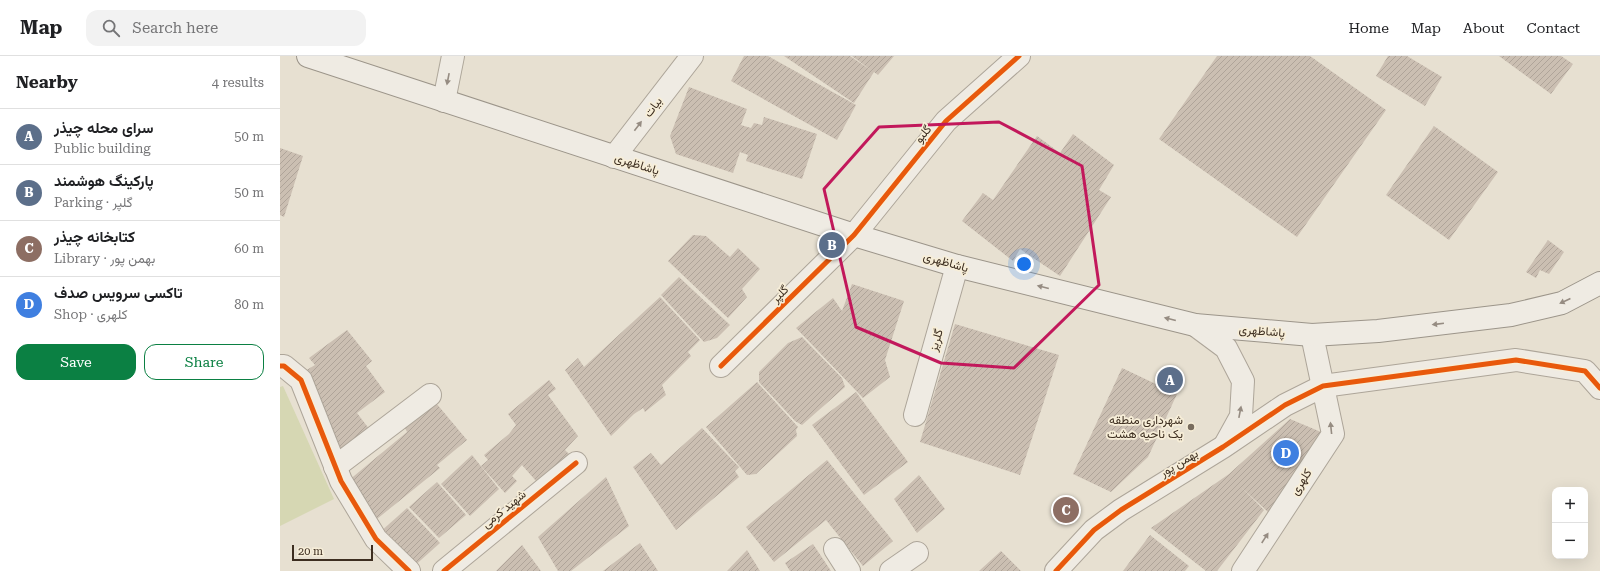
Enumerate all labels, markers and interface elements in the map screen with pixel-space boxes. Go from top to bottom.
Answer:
search box [86,10,366,46]
text: Map [20,16,62,39]
icon: search [100,17,122,39]
text: Search here [132,19,218,37]
text: Home [1348,20,1389,36]
text: Map [1411,20,1441,36]
text: About [1463,20,1505,36]
text: Contact [1527,20,1580,36]
text: Nearby [16,72,78,92]
one-way arrow [445,72,451,85]
text: 4 results [212,75,264,90]
street label: بیات [641,94,665,120]
text: سرای محله چیذر [54,119,154,137]
one-way arrow [634,121,642,131]
street label: گلبو [912,122,935,146]
text: A [24,129,34,144]
text: 50 m [234,129,264,144]
text: Public building [54,141,151,156]
street label: پاشاظهری [612,150,661,179]
text: پارکینگ هوشمند [54,172,153,190]
text: B [24,185,34,200]
text: 50 m [234,185,264,200]
text: Parking · گلپر [54,195,133,210]
text: کتابخانه چیذر [54,228,135,246]
pin: B [819,230,845,260]
text: C [24,241,34,256]
text: 60 m [234,241,264,256]
street label: پاشاظهری [921,249,970,276]
text: Library · بهمن پور [54,251,155,266]
your location [1014,254,1034,274]
street label: گلپر [768,282,792,307]
text: تاکسی سرویس صدف [54,284,183,302]
one-way arrow [1037,284,1049,290]
text: D [24,297,34,312]
text: 80 m [234,297,264,312]
one-way arrow [1560,298,1571,304]
text: Shop · کلهری [54,307,127,322]
one-way arrow [1163,315,1176,321]
one-way arrow [1432,321,1444,327]
street label: پاشاظهری [1238,322,1286,341]
street label: گلریز [926,327,947,354]
button: Save [16,344,136,380]
button: Share [144,344,264,380]
pin: A [1157,365,1183,395]
one-way arrow [1237,406,1243,419]
place label: شهرداری منطقه یک ناحیه هشت [1107,413,1183,441]
marker: شهرداری منطقه یک ناحیه هشت [1186,422,1196,432]
one-way arrow [1328,422,1334,435]
pin: D [1273,438,1299,468]
street label: بهمن پور [1157,446,1201,481]
street label: کلهری [1287,466,1315,498]
street label: شهید کرمی [479,487,529,532]
map controls [1552,487,1588,559]
button: + [1552,487,1588,523]
pin: C [1053,495,1079,525]
button: − [1552,523,1588,559]
one-way arrow [1261,532,1268,544]
scale bar [292,543,373,562]
text: 20 m [298,545,323,558]

